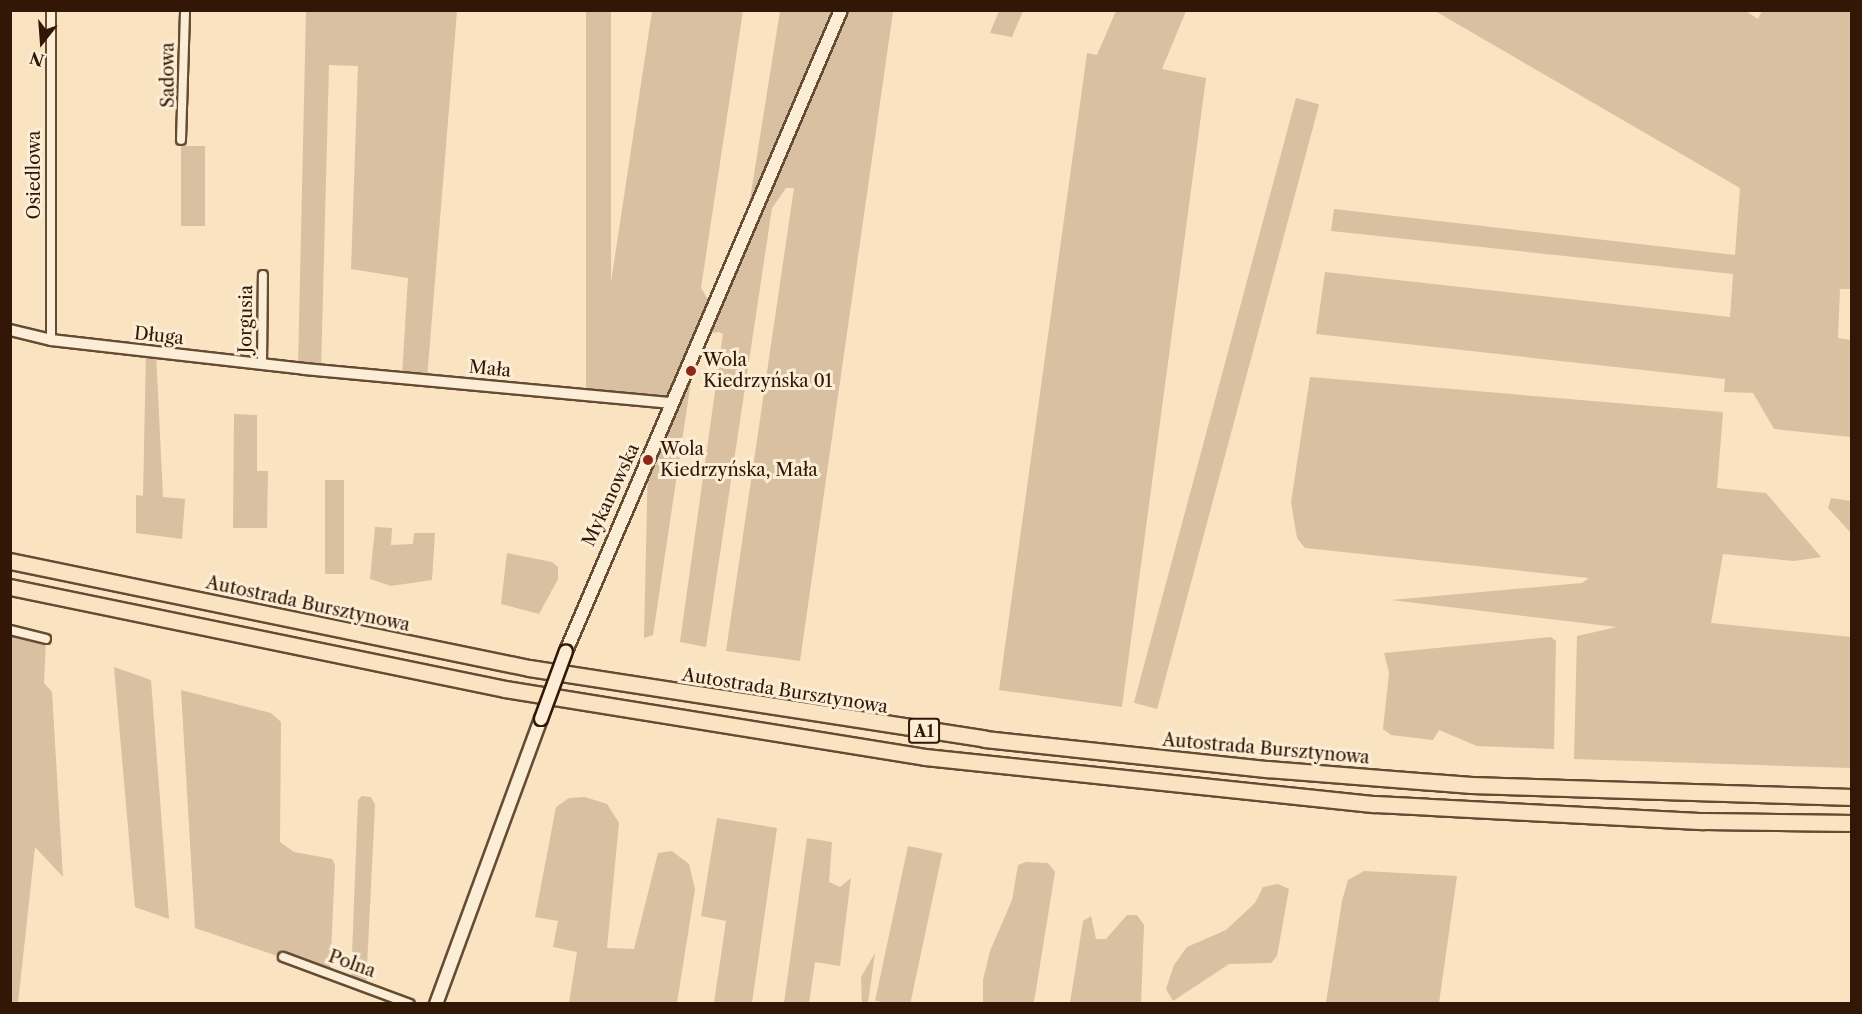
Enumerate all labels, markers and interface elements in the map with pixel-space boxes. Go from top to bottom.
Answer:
north arrow [12,12,72,72]
street label: Sadowa [157,42,179,108]
text: N [27,48,46,71]
street label: Osiedlowa [23,130,45,220]
street label: Jorgusia [235,285,257,353]
street label: Długa [133,323,185,349]
place label: Wola Kiedrzyńska 01 [703,350,833,392]
street label: Mała [468,356,512,382]
marker: Wola Kiedrzyńska 01 [684,364,698,378]
place label: Wola Kiedrzyńska, Mała [660,439,818,482]
street label: Mykanowska [578,440,644,550]
marker: Wola Kiedrzyńska, Mała [641,453,655,467]
street label: Autostrada Bursztynowa [204,572,412,636]
street label: Autostrada Bursztynowa [680,664,890,718]
road number: A1 [908,718,940,744]
street label: Autostrada Bursztynowa [1161,729,1371,769]
street label: Polna [325,946,379,982]

